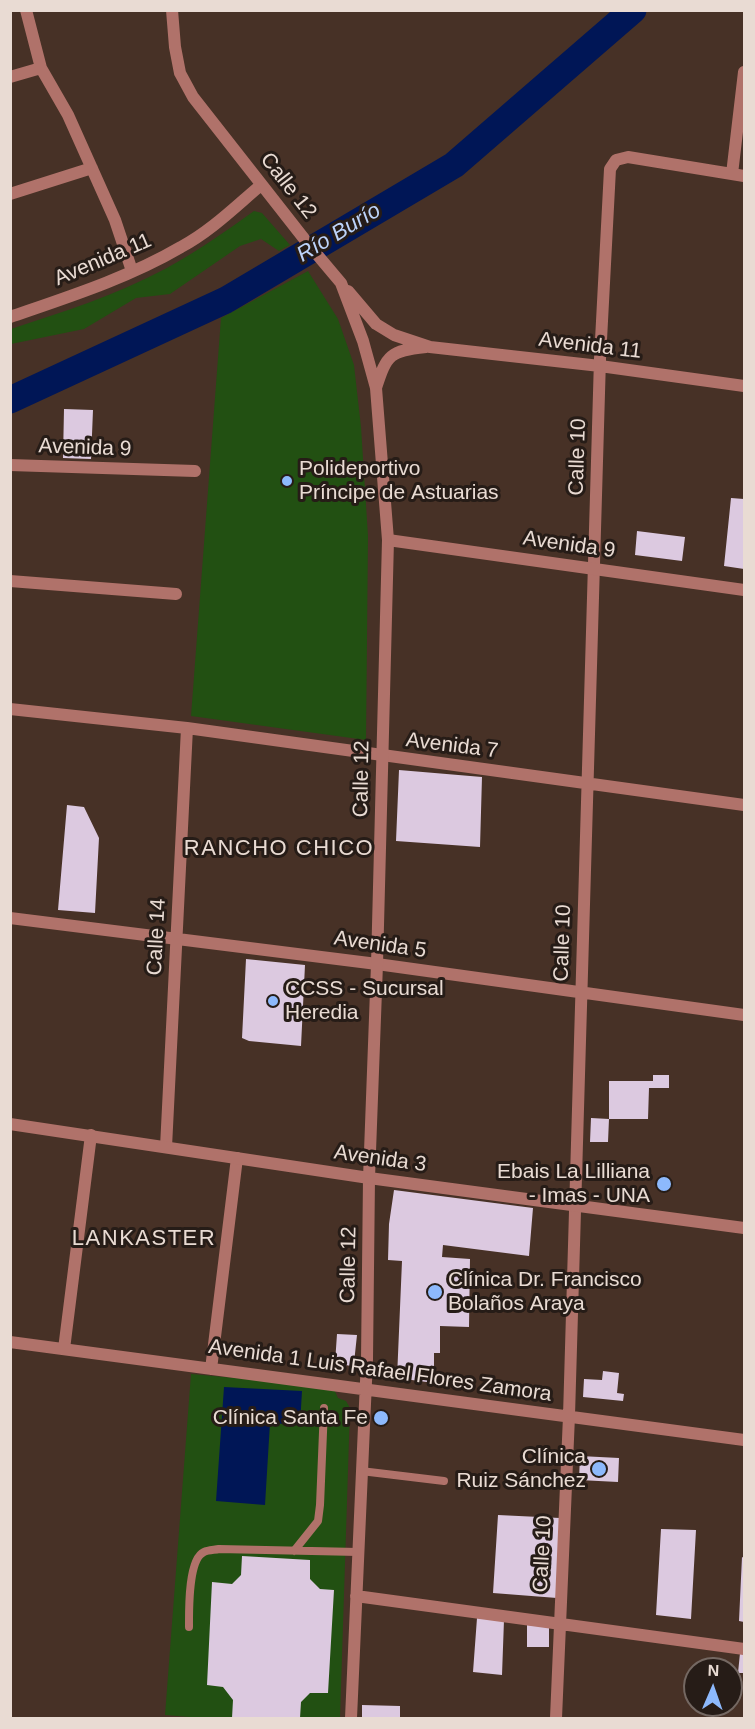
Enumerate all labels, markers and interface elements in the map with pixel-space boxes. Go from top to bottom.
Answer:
street label: Calle 12 [254,148,322,224]
water label: Río Burío [292,198,386,268]
street label: Avenida 11 [51,228,155,292]
street label: Avenida 11 [537,327,643,365]
street label: Calle 10 [564,418,592,496]
street label: Avenida 9 [38,434,132,462]
place label: Polideportivo Príncipe de Astuarias [299,456,499,506]
marker: Polideportivo Príncipe de Astuarias [280,474,294,488]
street label: Avenida 9 [521,526,617,564]
street label: Avenida 7 [404,728,500,764]
street label: Calle 12 [349,740,375,818]
district label: RANCHO CHICO [184,836,374,862]
street label: Calle 14 [142,898,172,976]
street label: Calle 10 [549,904,577,982]
street label: Avenida 5 [332,926,428,964]
place label: CCSS - Sucursal Heredia [285,976,444,1026]
marker: CCSS - Sucursal Heredia [266,994,280,1008]
street label: Avenida 3 [332,1140,428,1178]
place label: Ebais La Lilliana - Imas - UNA [497,1159,650,1209]
marker: Ebais La Lilliana - Imas - UNA [655,1175,673,1193]
district label: LANKASTER [72,1226,216,1252]
street label: Calle 12 [336,1226,362,1304]
place label: Clínica Dr. Francisco Bolaños Araya [448,1267,642,1317]
marker: Clínica Dr. Francisco Bolaños Araya [426,1283,444,1301]
street label: Avenida 1 Luis Rafael Flores Zamora [207,1334,553,1408]
place label: Clínica Santa Fe [213,1405,368,1431]
marker: Clínica Santa Fe [372,1409,390,1427]
place label: Clínica Ruiz Sánchez [456,1444,586,1494]
marker: Clínica Ruiz Sánchez [590,1460,608,1478]
street label: Calle 10 [528,1515,558,1593]
north arrow [683,1657,743,1717]
text: N [708,1662,720,1679]

